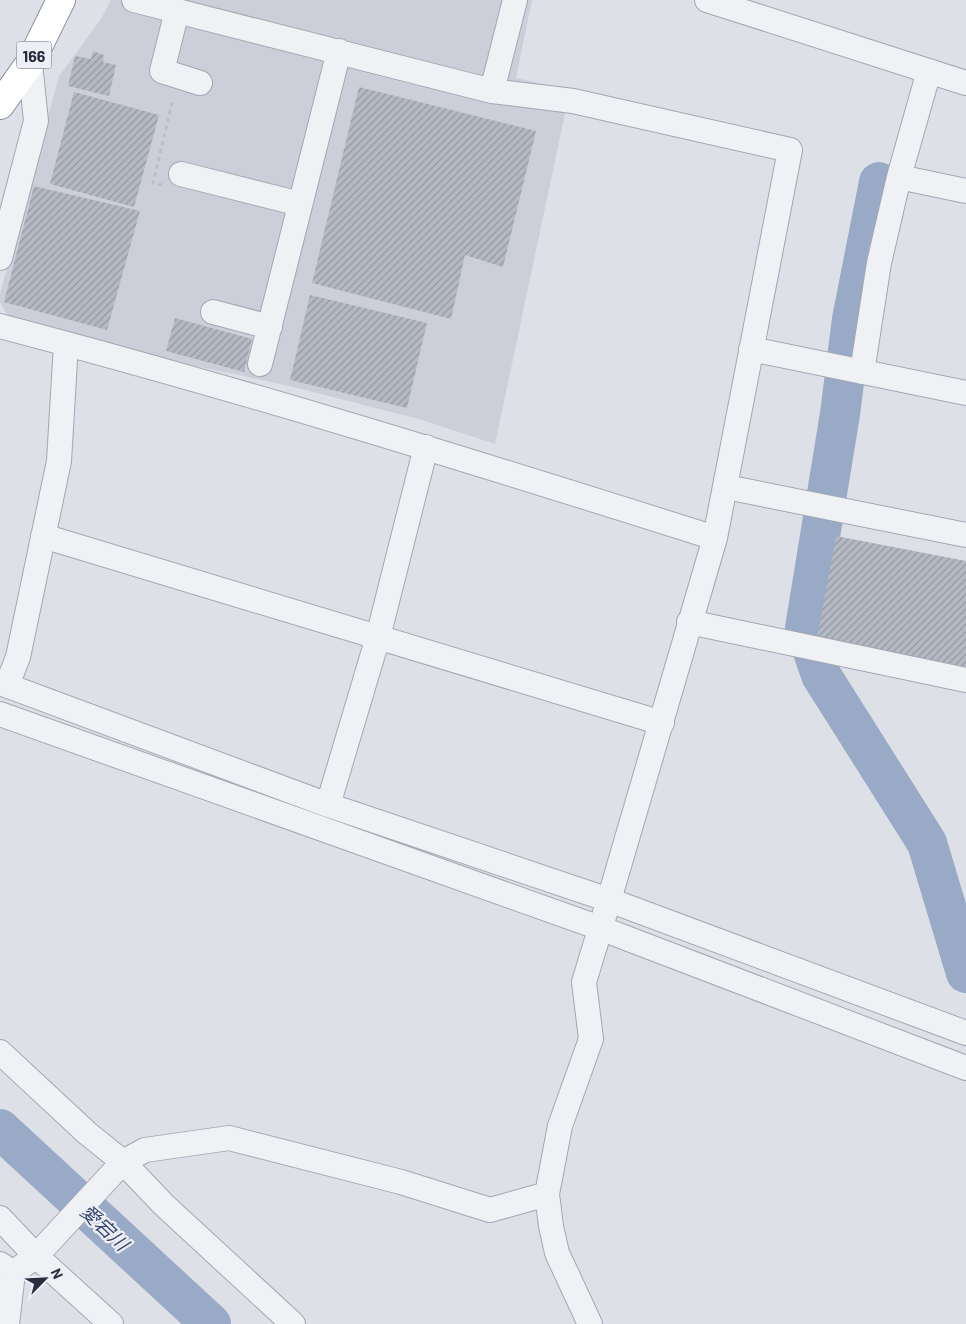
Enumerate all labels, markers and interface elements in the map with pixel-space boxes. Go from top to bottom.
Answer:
road number: 166 [16,42,52,68]
water label: 愛宕川 [76,1199,135,1256]
north arrow [20,1254,70,1304]
text: N [48,1266,67,1281]

